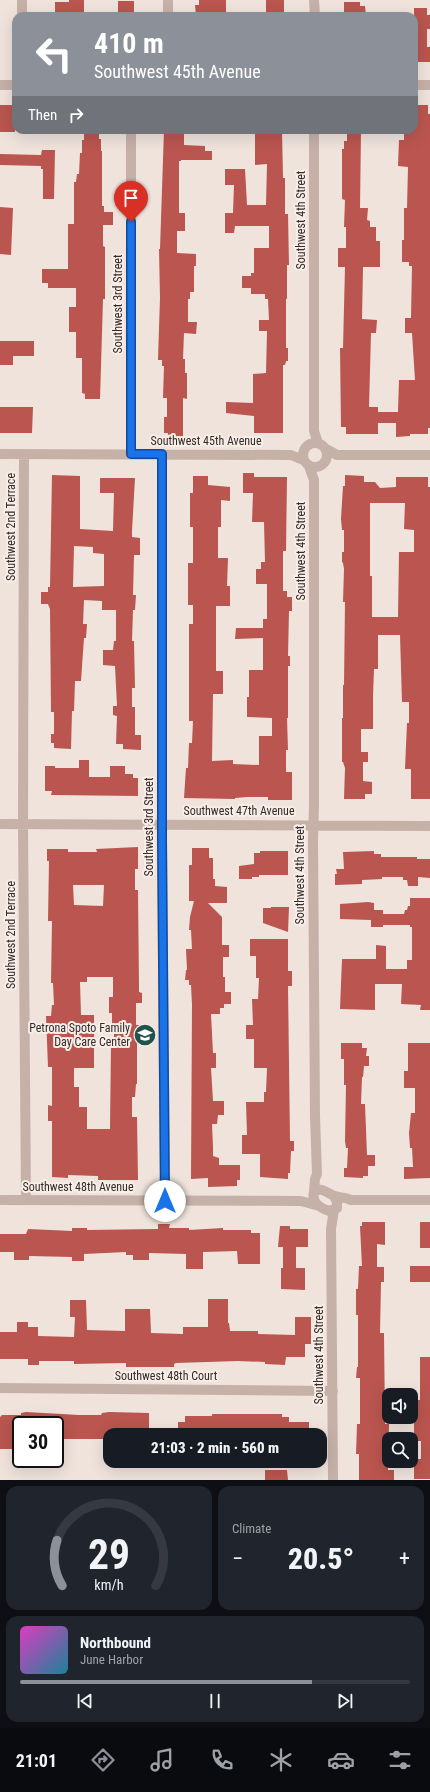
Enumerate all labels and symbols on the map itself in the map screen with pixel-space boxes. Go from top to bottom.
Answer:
street label: Southwest 4th Street [294,170,308,269]
pin [114,181,148,222]
street label: Southwest 3rd Street [111,254,125,353]
street label: Southwest 45th Avenue [150,434,262,448]
street label: Southwest 2nd Terrace [4,473,18,581]
street label: Southwest 4th Street [294,501,308,600]
street label: Southwest 3rd Street [142,777,156,876]
street label: Southwest 47th Avenue [183,804,295,818]
street label: Southwest 4th Street [293,825,307,924]
street label: Southwest 2nd Terrace [4,881,18,989]
place label: Petrona Spoto Family Day Care Center [29,1021,130,1049]
school or university icon: Petrona Spoto Family Day Care Center [132,1022,158,1048]
street label: Southwest 48th Avenue [22,1180,134,1194]
position arrow [144,1180,186,1222]
street label: Southwest 4th Street [312,1305,326,1404]
street label: Southwest 48th Court [115,1369,218,1383]
speed limit sign: 30 [12,1416,64,1468]

